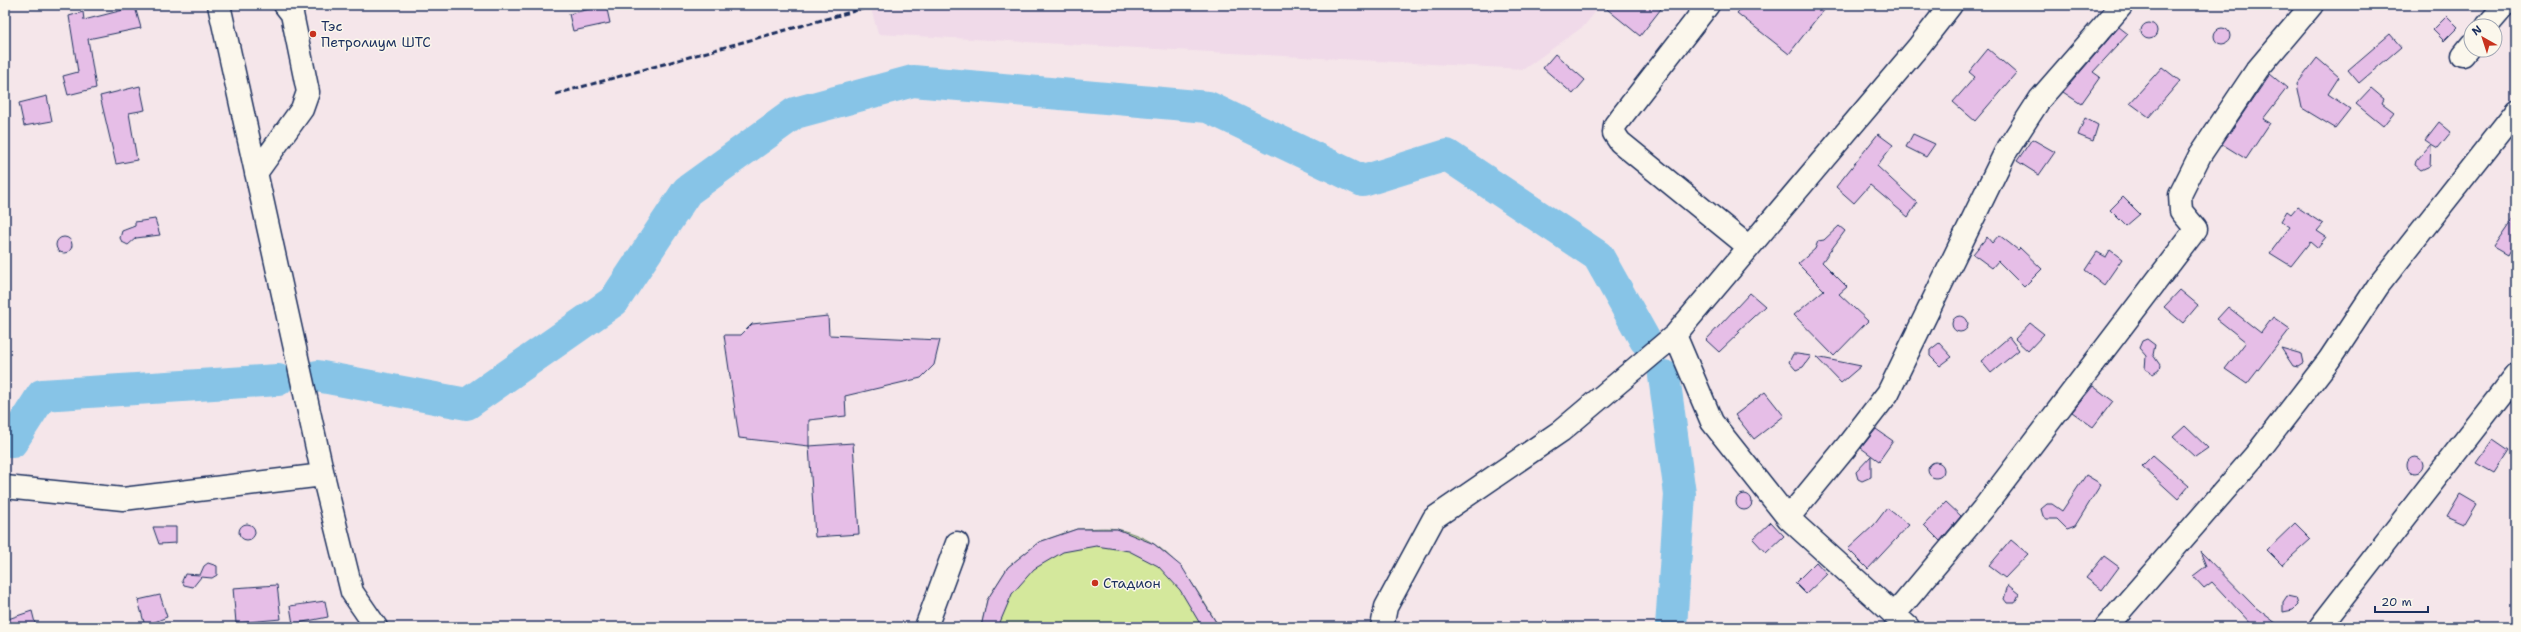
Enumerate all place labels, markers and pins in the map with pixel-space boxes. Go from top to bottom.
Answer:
place label: Тэс Петролиум ШТС [321,17,431,51]
marker: Тэс Петролиум ШТС [308,29,318,39]
place label: Стадион [1103,574,1161,592]
marker: Стадион [1090,578,1100,588]

